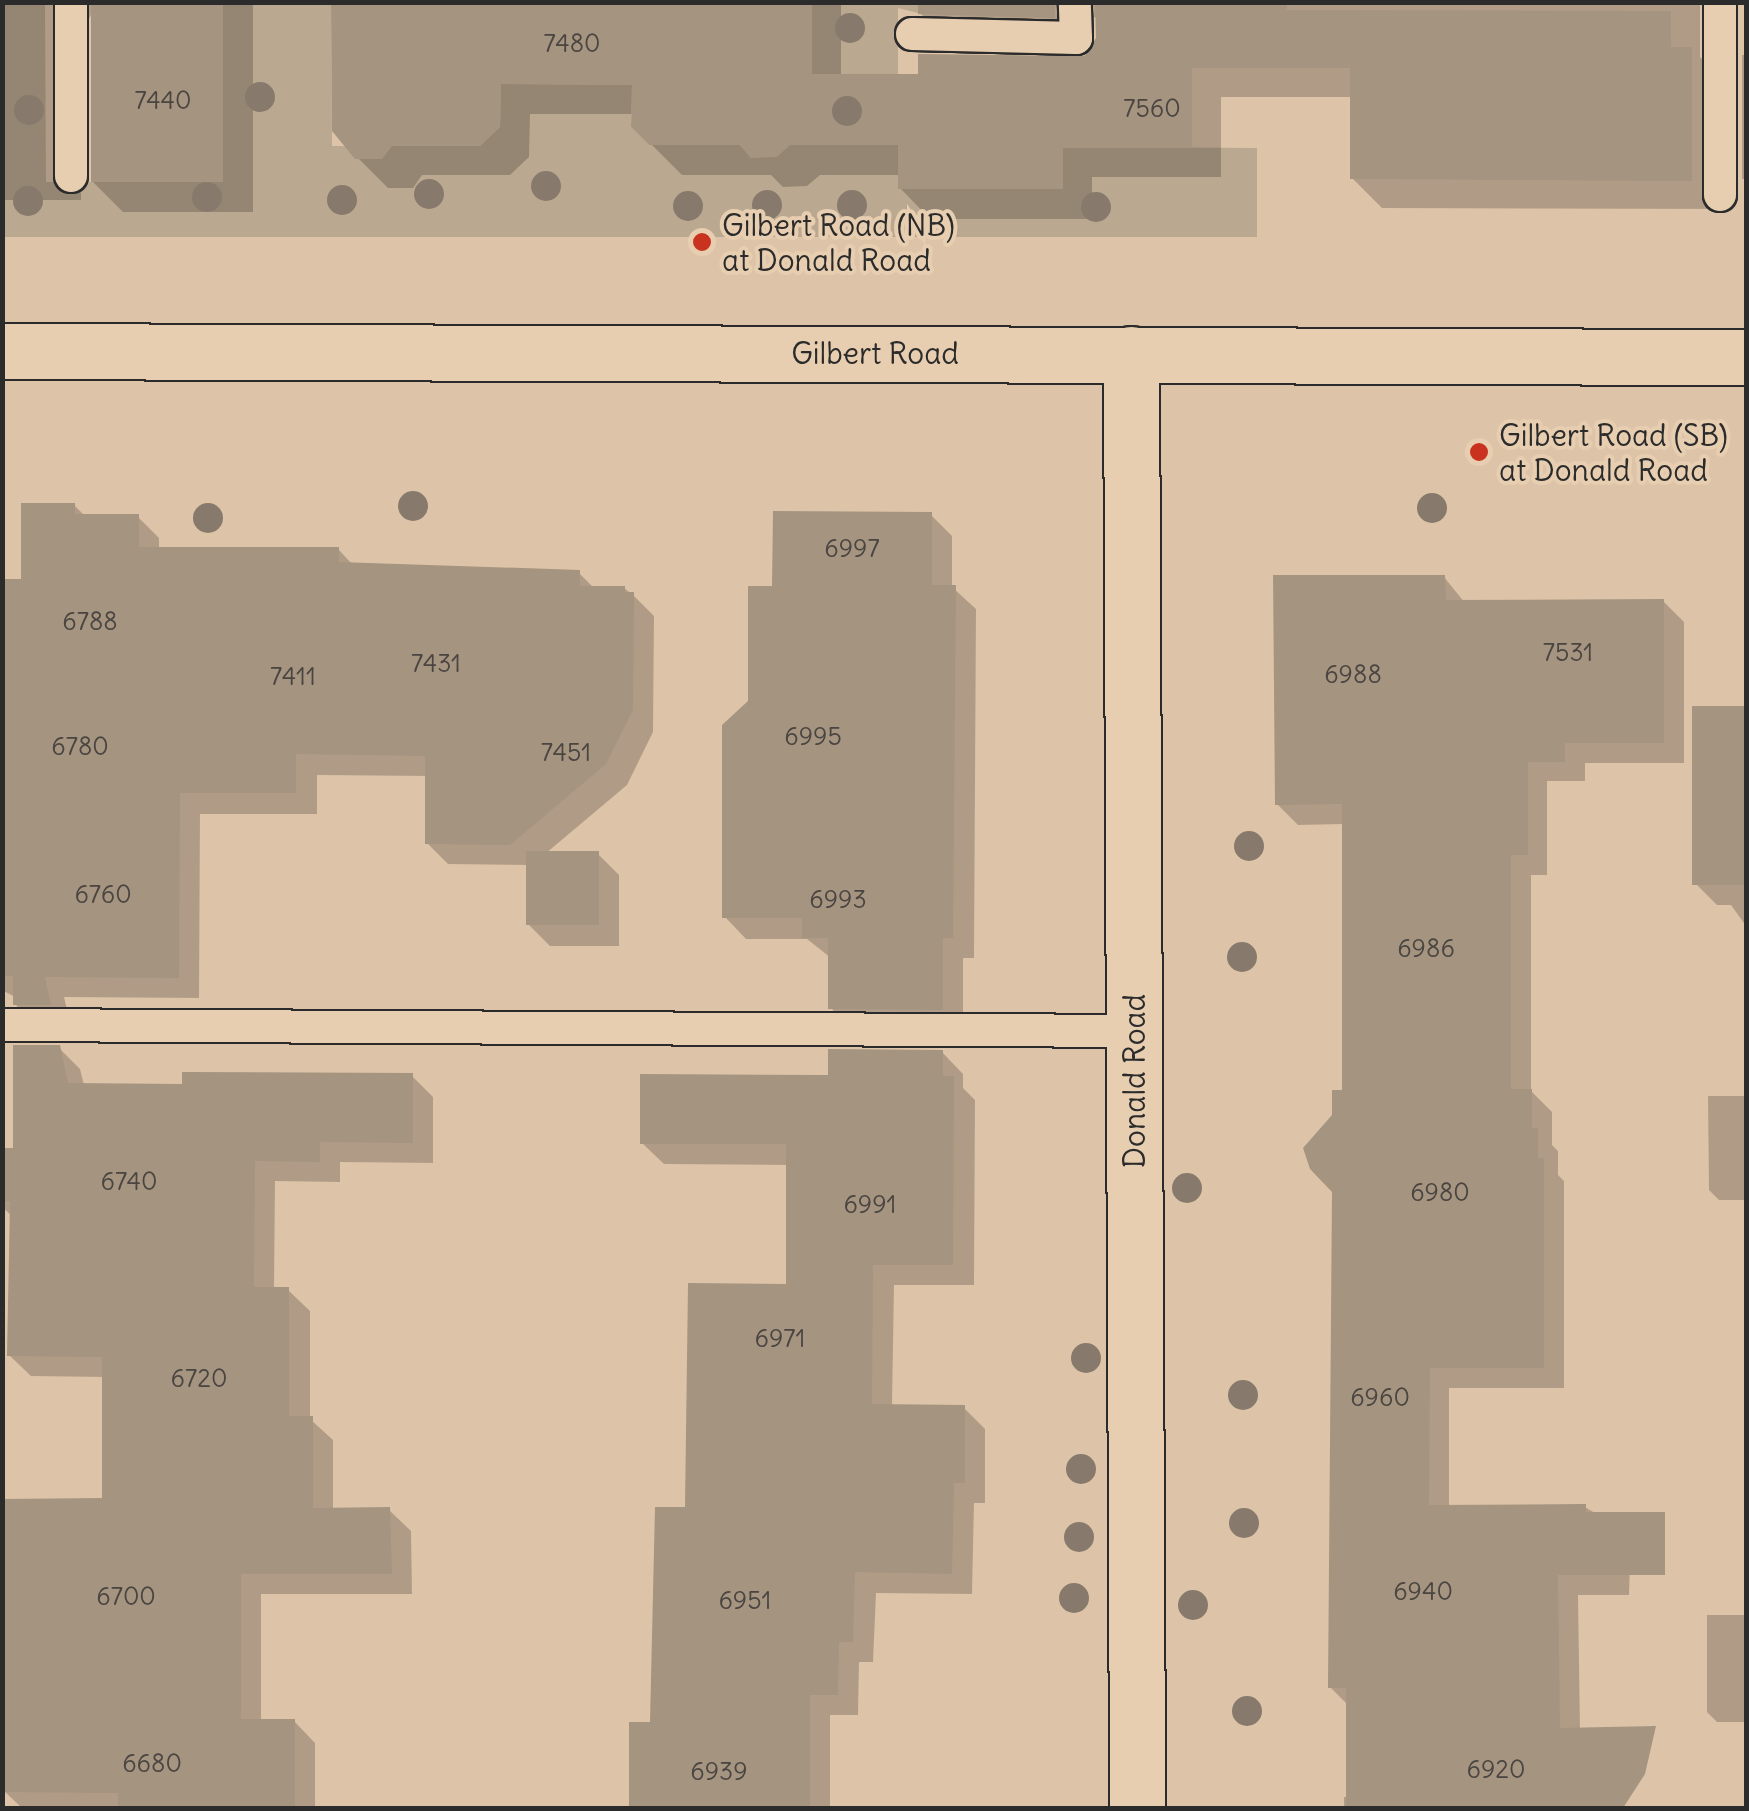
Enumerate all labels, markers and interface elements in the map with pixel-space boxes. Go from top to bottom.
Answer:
house number: 7480 [544,28,600,58]
house number: 7440 [134,85,192,115]
house number: 7560 [1123,93,1181,123]
place label: Gilbert Road (NB) at Donald Road [722,207,955,278]
marker: Gilbert Road (NB) at Donald Road [691,231,713,253]
street label: Gilbert Road [791,335,959,371]
place label: Gilbert Road (SB) at Donald Road [1499,417,1728,488]
marker: Gilbert Road (SB) at Donald Road [1468,441,1490,463]
house number: 6997 [824,533,880,563]
house number: 6788 [62,606,118,636]
house number: 7531 [1543,637,1593,667]
house number: 7431 [411,648,461,678]
house number: 6988 [1324,659,1382,689]
house number: 7411 [270,661,316,691]
house number: 6995 [784,721,842,751]
house number: 6780 [51,731,109,761]
house number: 7451 [541,737,591,767]
house number: 6760 [74,879,132,909]
house number: 6993 [809,884,867,914]
house number: 6986 [1397,933,1455,963]
street label: Donald Road [1116,994,1152,1168]
house number: 6740 [100,1166,158,1196]
house number: 6980 [1410,1177,1470,1207]
house number: 6991 [843,1189,897,1219]
house number: 6971 [755,1323,805,1353]
house number: 6720 [171,1363,227,1393]
house number: 6960 [1350,1382,1410,1412]
house number: 6940 [1393,1576,1453,1606]
house number: 6700 [96,1581,156,1611]
house number: 6951 [718,1585,772,1615]
house number: 6680 [122,1748,182,1778]
house number: 6920 [1467,1754,1525,1784]
house number: 6939 [690,1756,748,1786]

